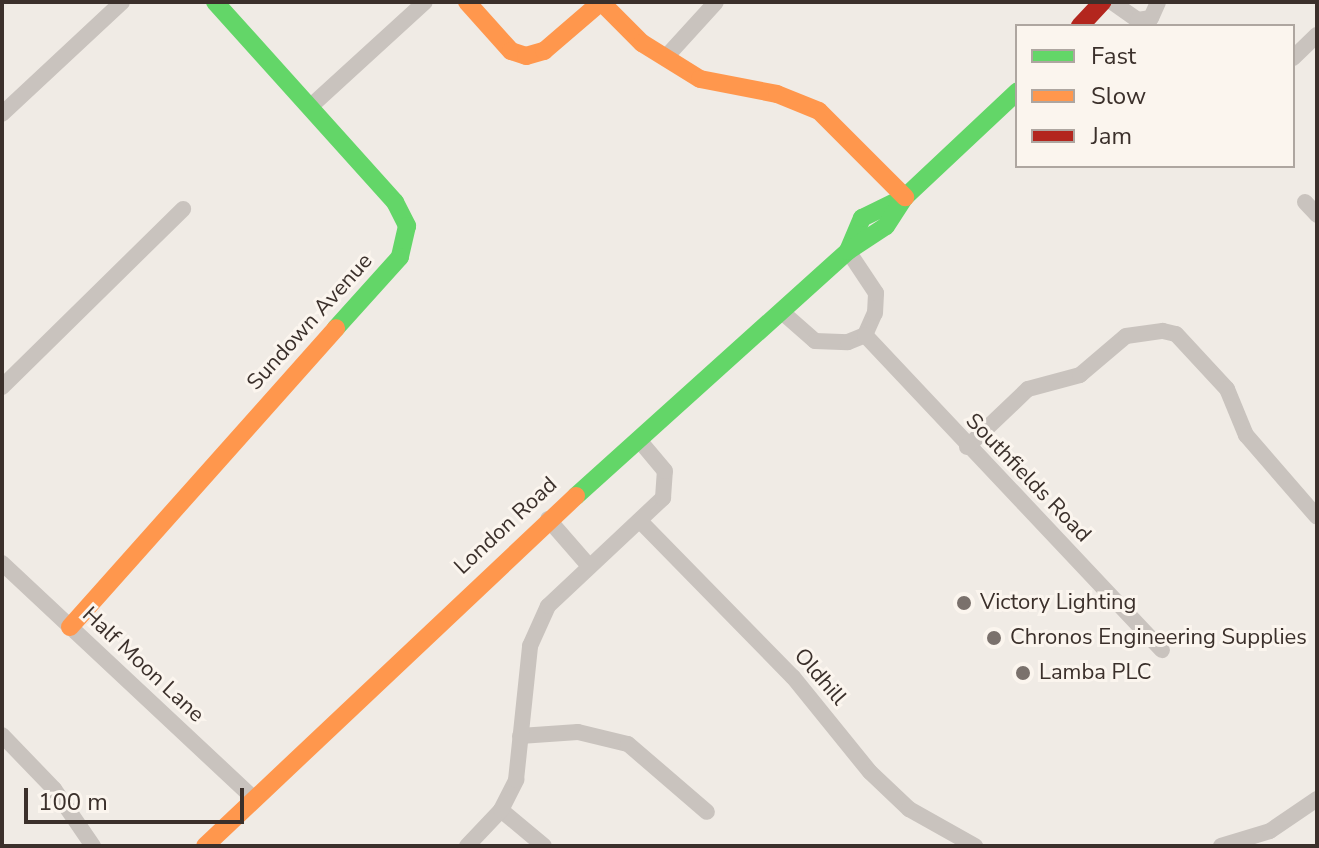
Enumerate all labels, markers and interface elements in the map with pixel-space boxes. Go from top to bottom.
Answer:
legend [1015,24,1295,168]
text: Fast [1091,40,1136,72]
text: Slow [1091,80,1146,112]
text: Jam [1091,120,1132,152]
street label: Sundown Avenue [242,248,378,396]
street label: Southfields Road [960,408,1096,548]
street label: London Road [449,472,563,580]
place label: Victory Lighting [980,590,1136,616]
marker: Victory Lighting [955,594,973,612]
street label: Half Moon Lane [77,602,209,728]
place label: Chronos Engineering Supplies [1010,625,1307,651]
marker: Chronos Engineering Supplies [985,629,1003,647]
street label: Oldhill [788,643,852,711]
place label: Lamba PLC [1039,660,1151,686]
marker: Lamba PLC [1014,664,1032,682]
scale bar [28,772,248,822]
text: 100 m [38,786,108,818]

